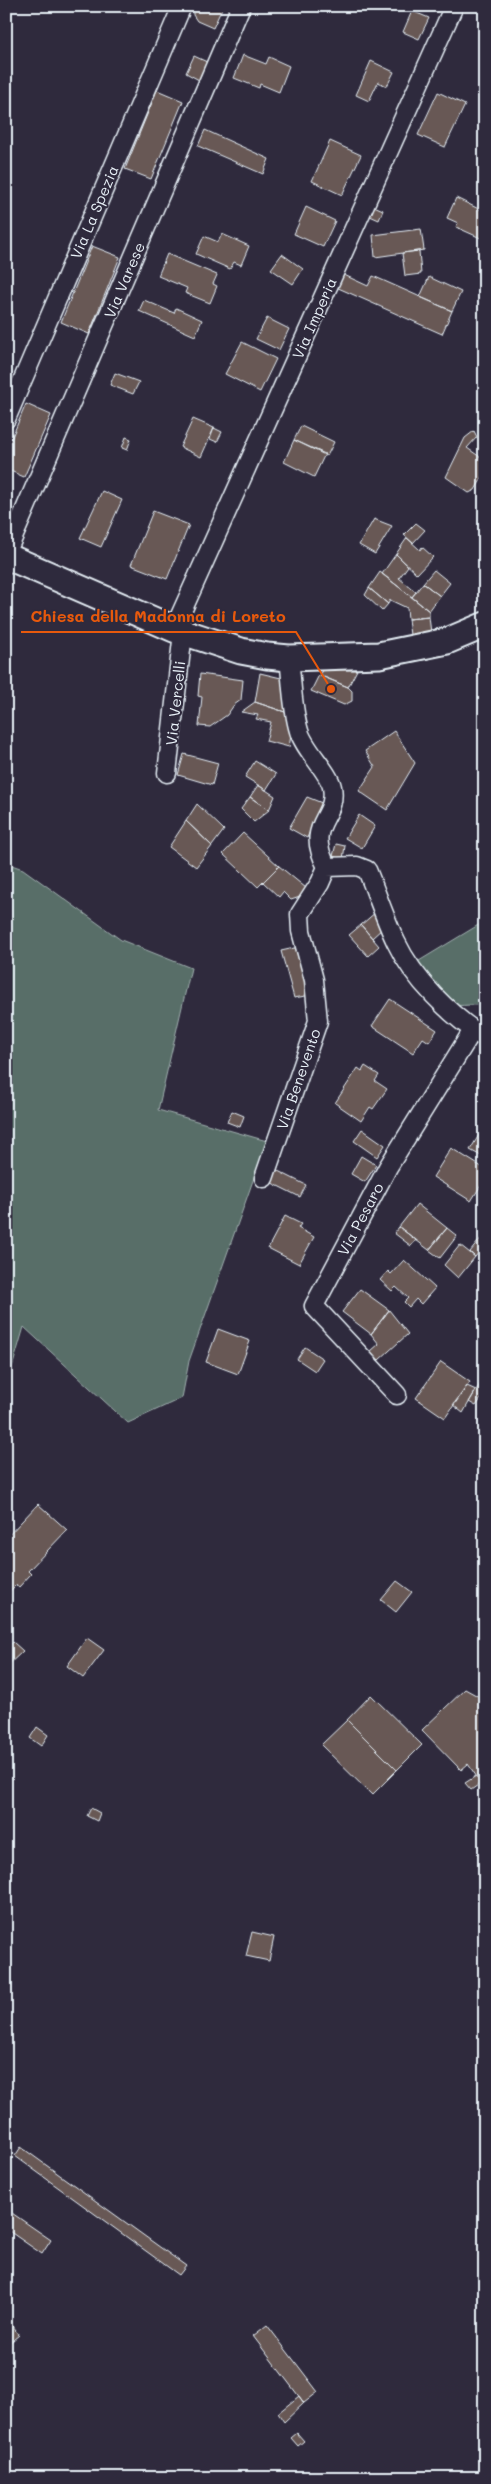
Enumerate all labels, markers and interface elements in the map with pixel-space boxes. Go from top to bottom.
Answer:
street label: Via La Spezia [65,162,123,262]
street label: Via Varese [99,239,149,321]
street label: Via Imperia [287,274,341,362]
callout: Chiesa della Madonna di Loreto [21,601,296,632]
text: Chiesa della Madonna di Loreto [30,605,286,626]
street label: Via Vercelli [161,660,189,746]
street label: Via Benevento [271,1026,325,1132]
street label: Via Pesaro [332,1179,388,1259]

